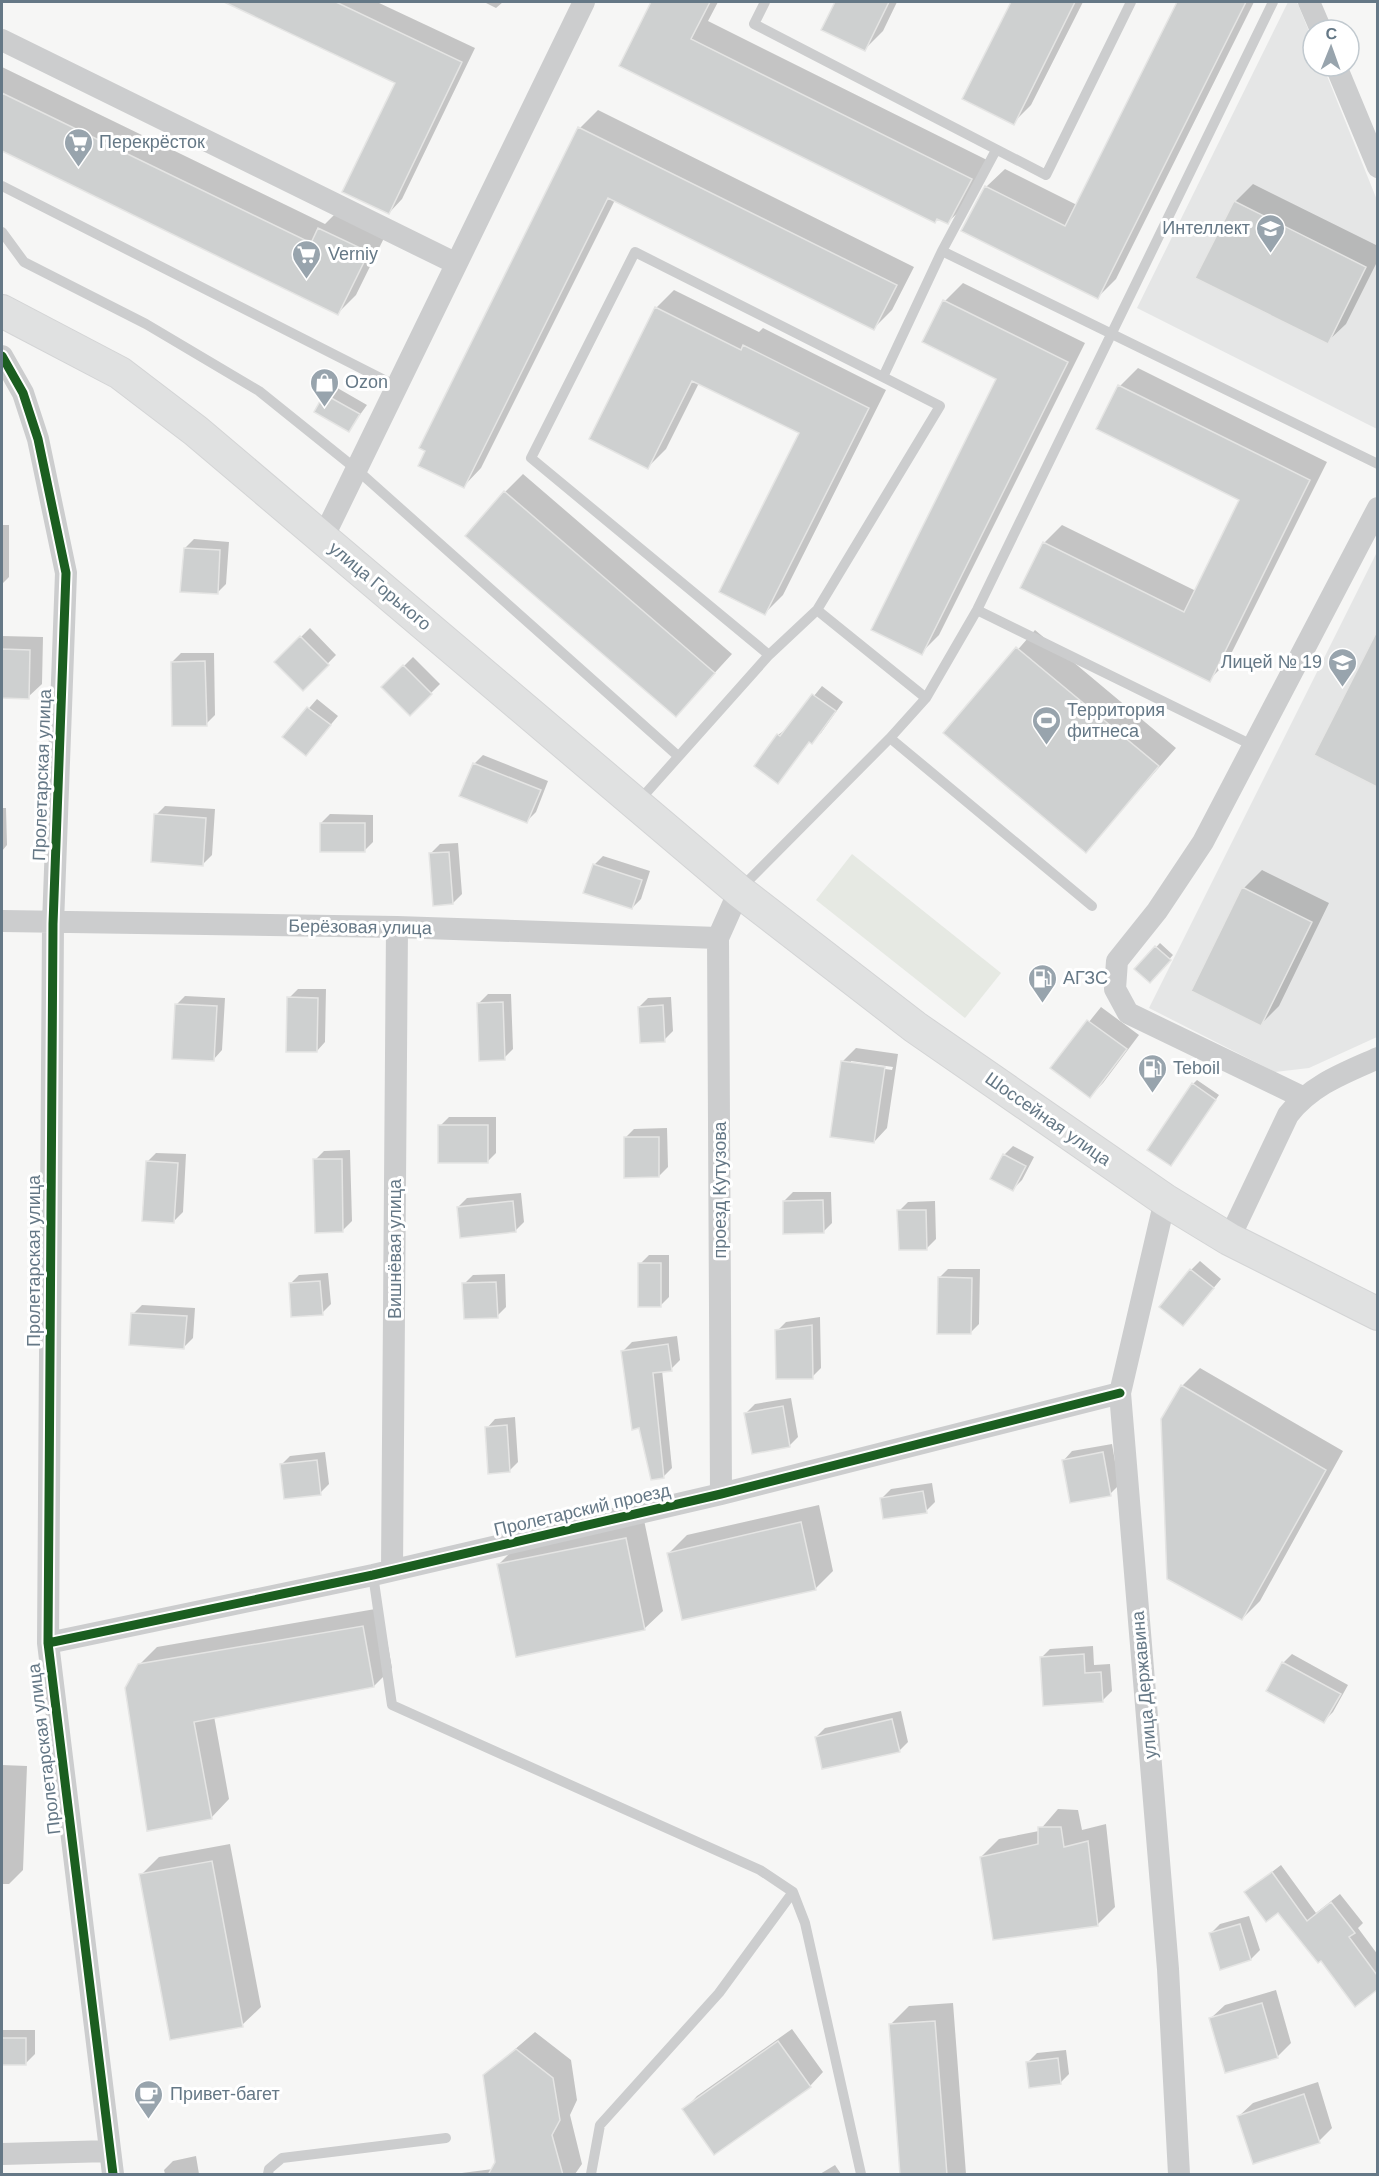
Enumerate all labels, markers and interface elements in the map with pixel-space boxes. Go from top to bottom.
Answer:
north arrow [1301,18,1361,78]
text: С [1325,25,1338,42]
supermarket icon: Перекрёсток [62,126,94,168]
place label: Перекрёсток [99,132,205,152]
school or university icon: Интеллект [1255,212,1287,254]
place label: Интеллект [1162,218,1250,238]
supermarket icon: Verniy [291,238,323,280]
place label: Verniy [328,244,378,264]
shop icon: Ozon [308,366,340,408]
place label: Ozon [345,372,388,392]
street label: улица Горького [325,538,435,634]
school or university icon: Лицей № 19 [1327,646,1359,688]
place label: Лицей № 19 [1221,652,1322,672]
street label: Пролетарская улица [29,688,55,861]
place label: Территория фитнеса [1067,700,1165,741]
sports icon: Территория фитнеса [1030,704,1062,746]
street label: Берёзовая улица [288,916,433,938]
fuel station icon: АГЗС [1026,962,1058,1004]
place label: АГЗС [1063,968,1108,988]
fuel station icon: Teboil [1136,1052,1168,1094]
place label: Teboil [1173,1058,1220,1078]
street label: Шоссейная улица [981,1068,1115,1170]
street label: проезд Кутузова [710,1120,730,1259]
street label: Пролетарская улица [24,1174,44,1347]
street label: Вишнёвая улица [385,1178,405,1319]
street label: Пролетарский проезд [492,1480,673,1540]
street label: улица Державина [1127,1609,1160,1760]
street label: Пролетарская улица [23,1661,64,1836]
cafe icon: Привет-багет [133,2078,165,2120]
place label: Привет-багет [170,2084,280,2104]

